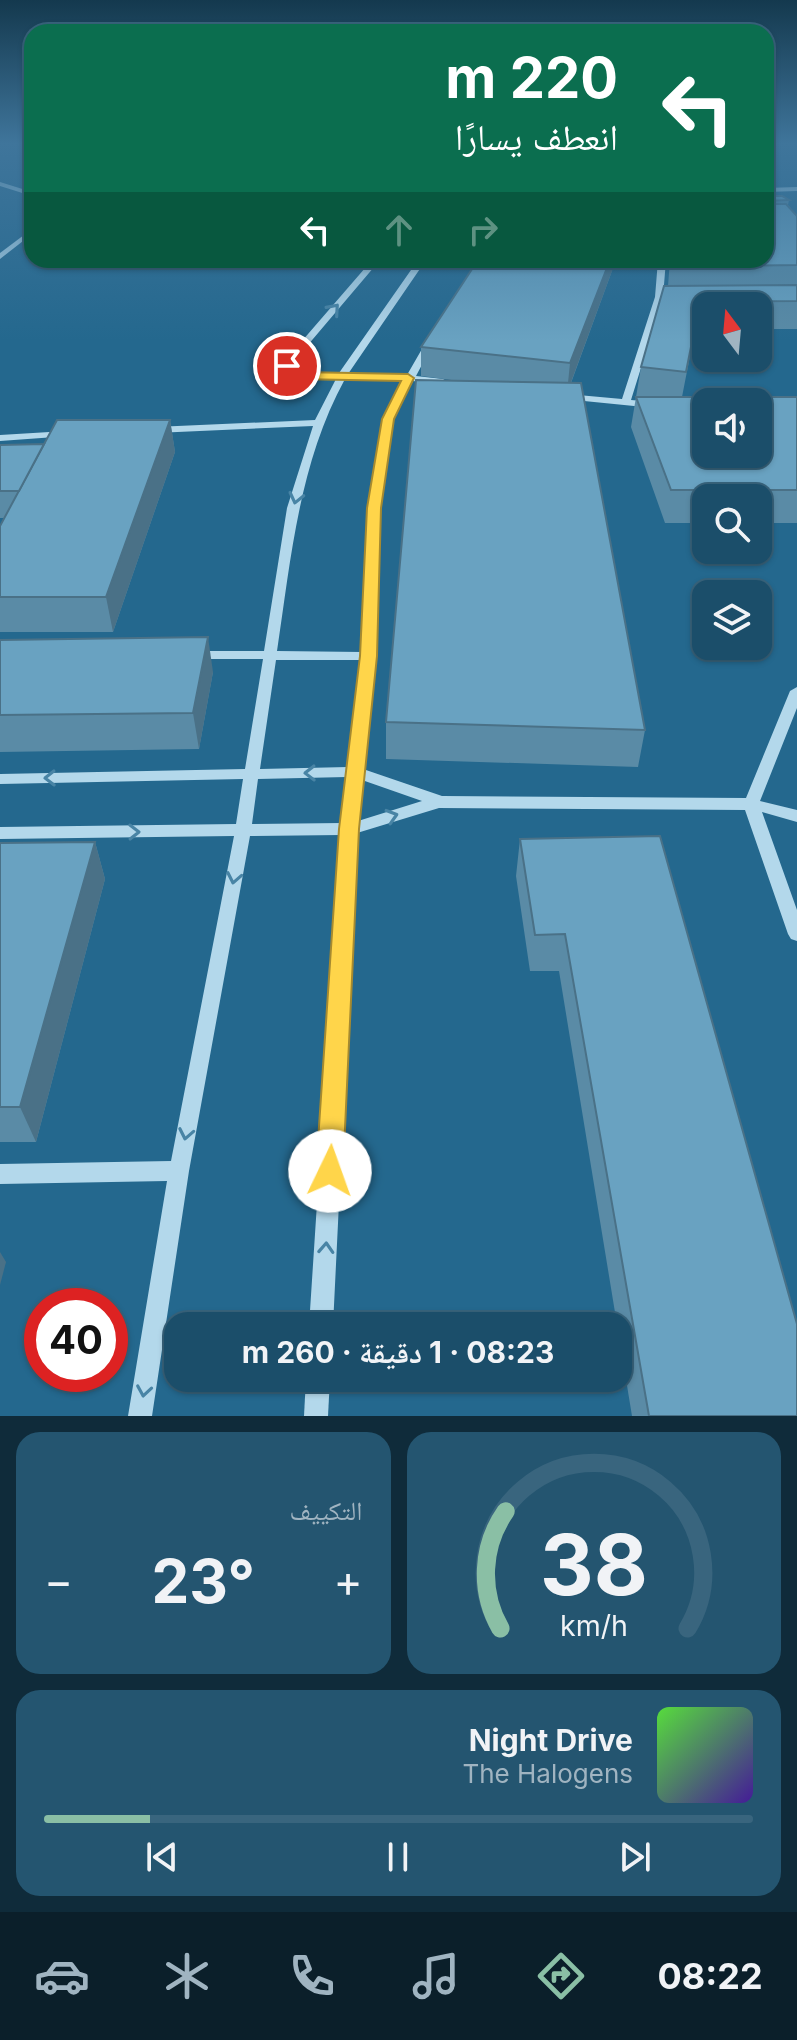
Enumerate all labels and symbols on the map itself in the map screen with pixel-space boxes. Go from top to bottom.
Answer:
north arrow [692,292,772,372]
one-way arrow [324,304,338,318]
pin [253,332,321,400]
one-way arrow [288,490,305,504]
one-way arrow [303,764,316,782]
one-way arrow [43,769,56,786]
one-way arrow [385,809,398,825]
one-way arrow [128,823,141,840]
one-way arrow [226,872,243,885]
one-way arrow [178,1127,195,1141]
position arrow [288,1129,372,1213]
one-way arrow [317,1241,334,1254]
speed limit sign: 40 [24,1288,128,1392]
one-way arrow [136,1384,153,1397]

